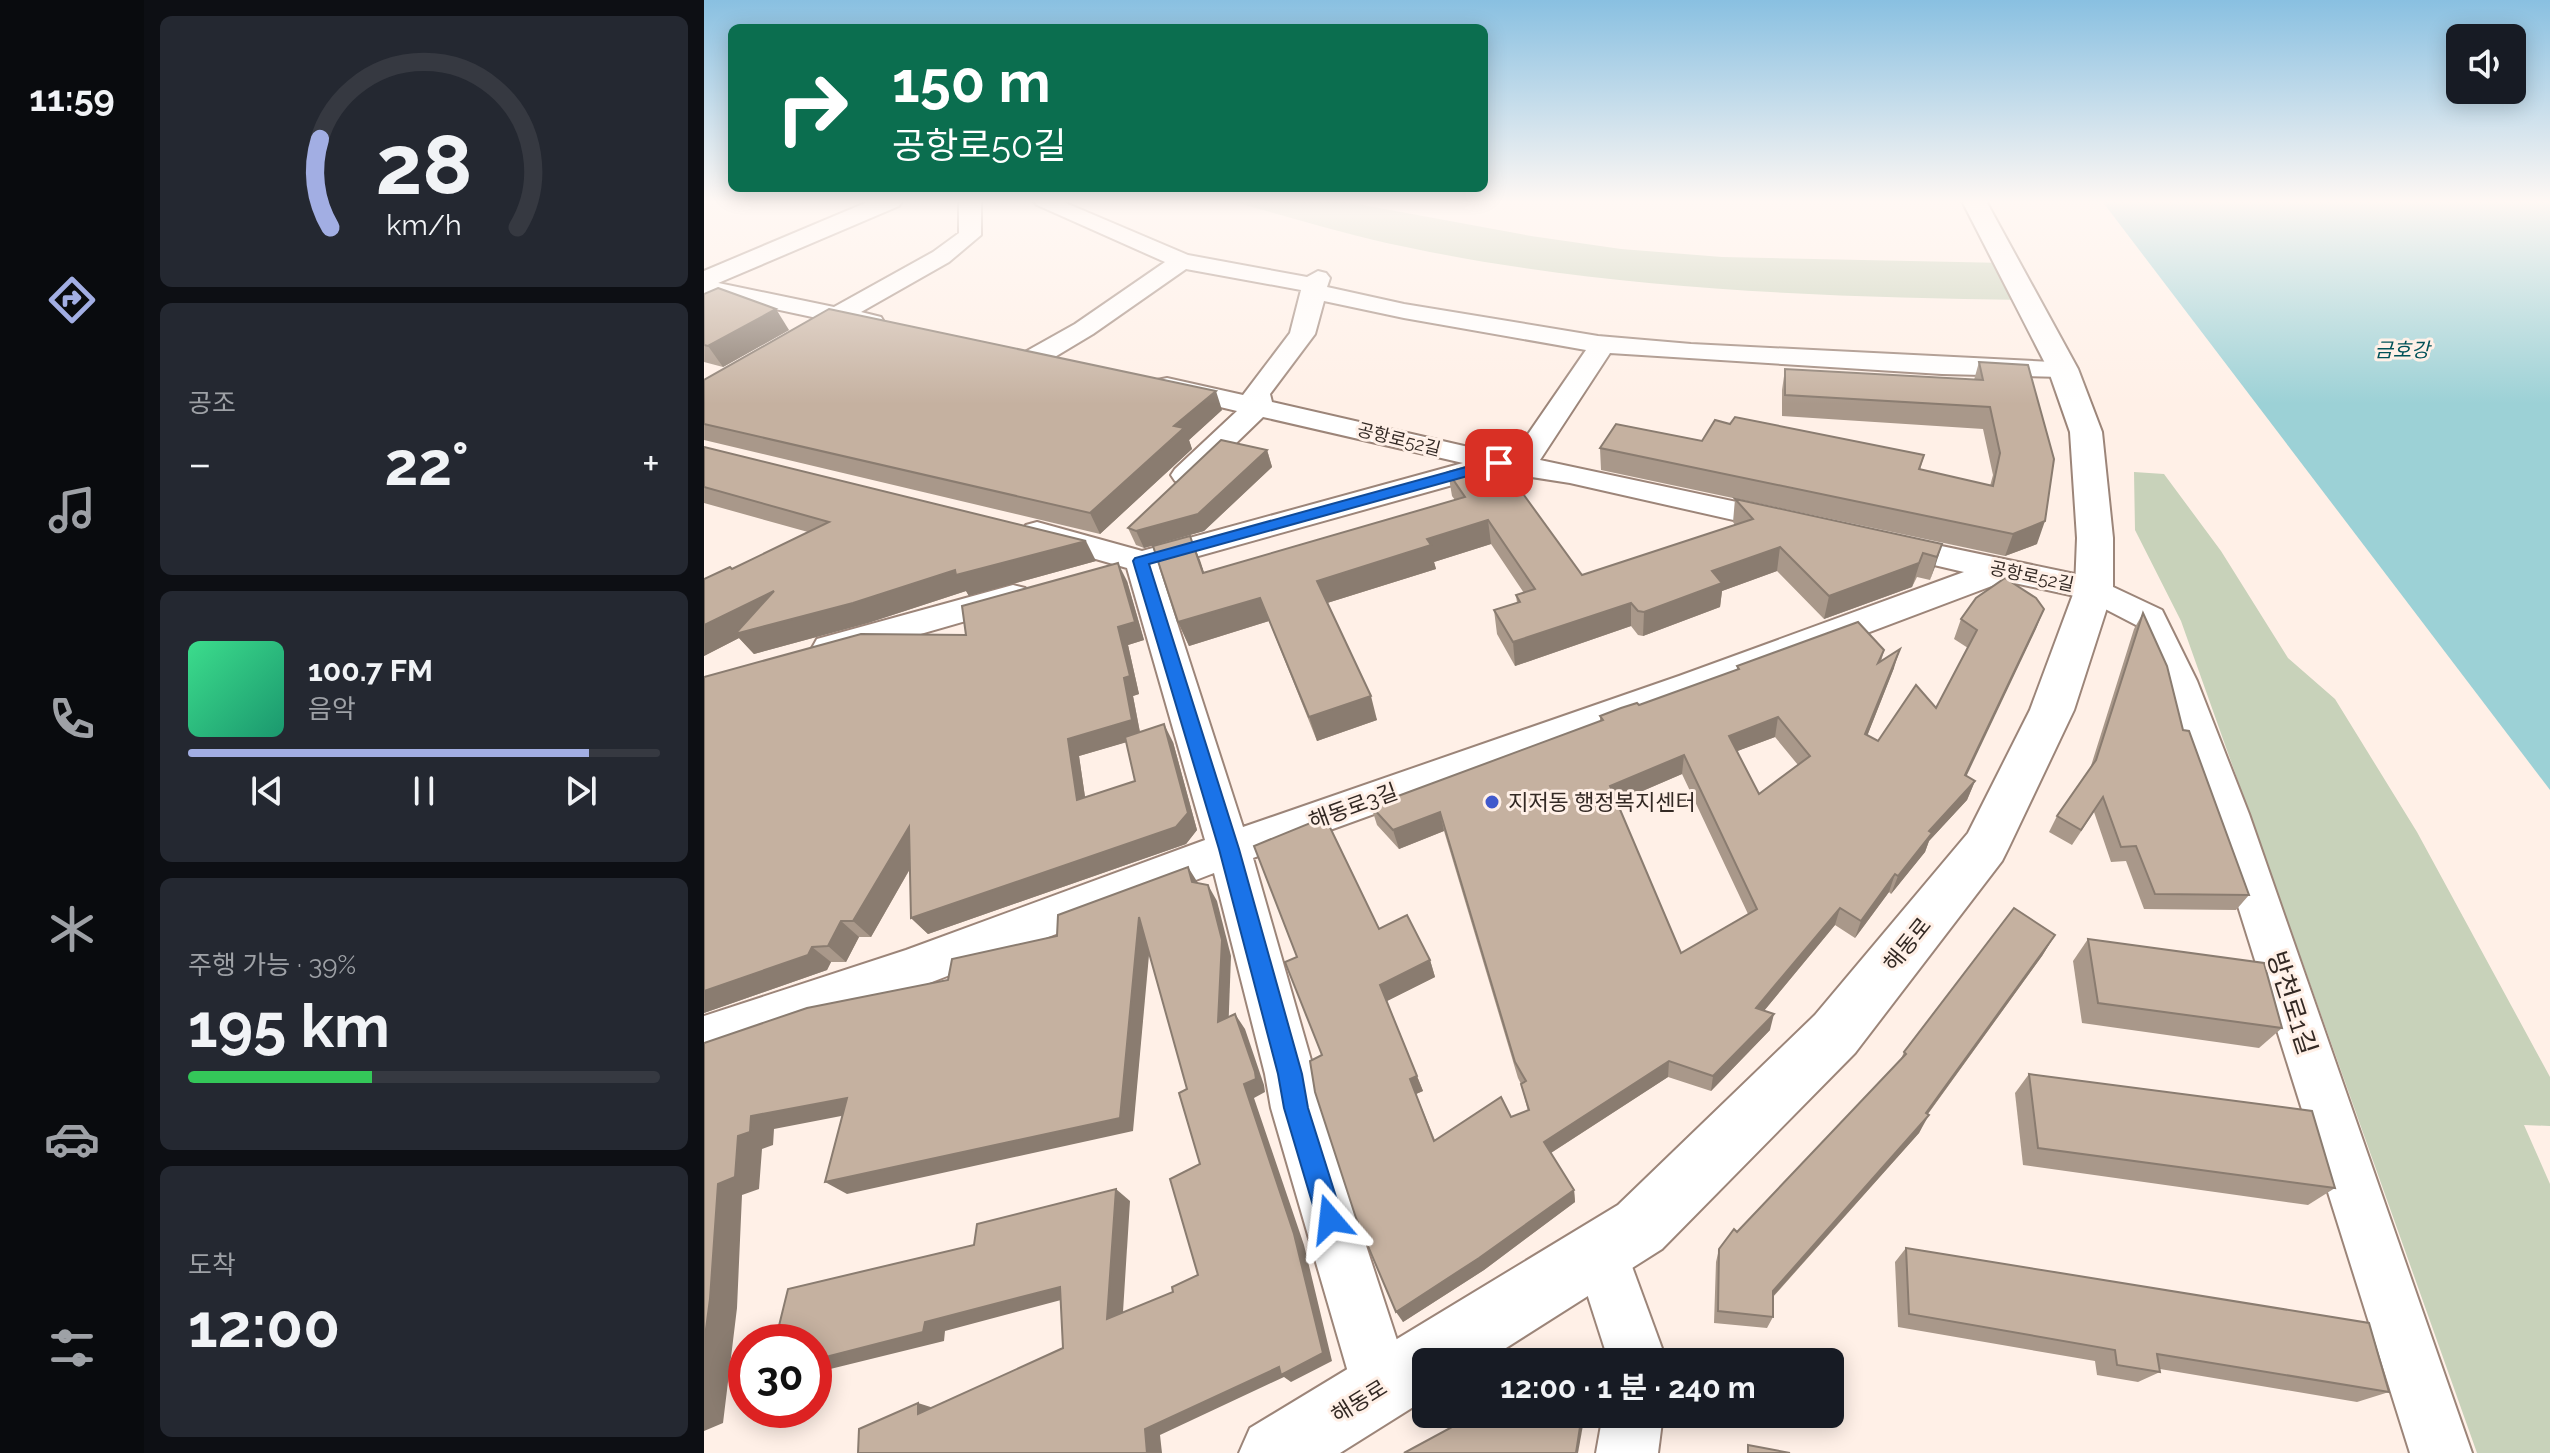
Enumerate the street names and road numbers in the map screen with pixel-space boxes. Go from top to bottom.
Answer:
street label: 공항로52길 [1355,418,1443,460]
street label: 공항로52길 [1988,557,2076,595]
street label: 해동로3길 [1305,778,1401,834]
street label: 해동로 [1878,912,1936,976]
street label: 방천로1길 [2261,948,2323,1058]
street label: 해동로 [1326,1374,1392,1428]

